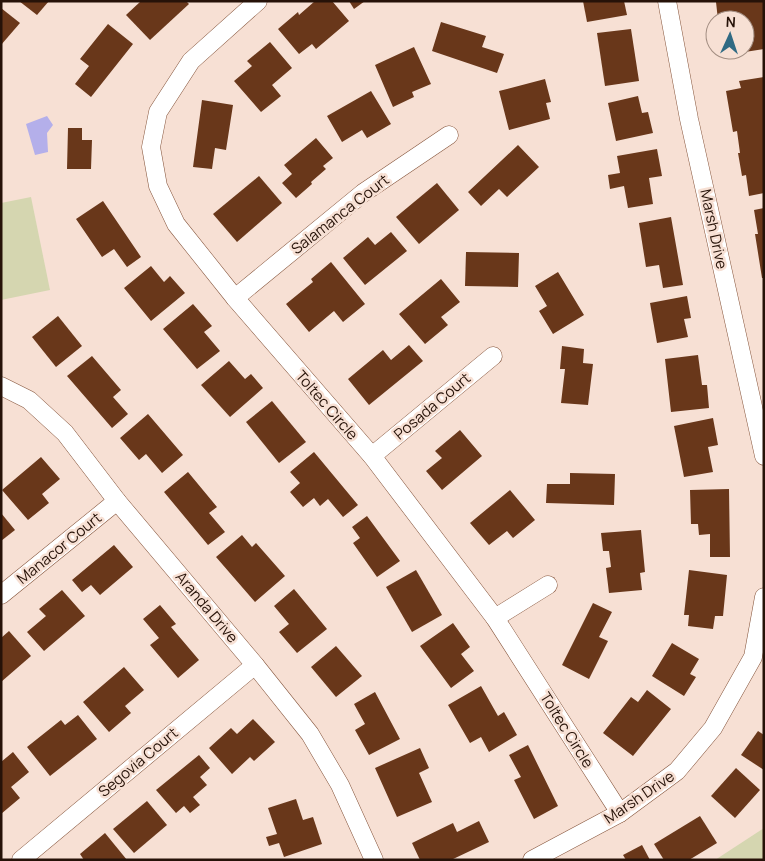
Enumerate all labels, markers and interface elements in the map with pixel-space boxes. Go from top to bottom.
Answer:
north arrow [705,10,755,60]
text: N [725,12,736,31]
street label: Salamanca Court [287,169,393,259]
street label: Marsh Drive [695,187,733,271]
street label: Toltec Circle [291,366,363,444]
street label: Posada Court [389,368,475,444]
street label: Manacor Court [12,507,106,589]
street label: Aranda Drive [171,567,243,647]
street label: Toltec Circle [535,688,599,772]
street label: Segovia Court [94,723,182,801]
street label: Marsh Drive [600,766,679,828]

